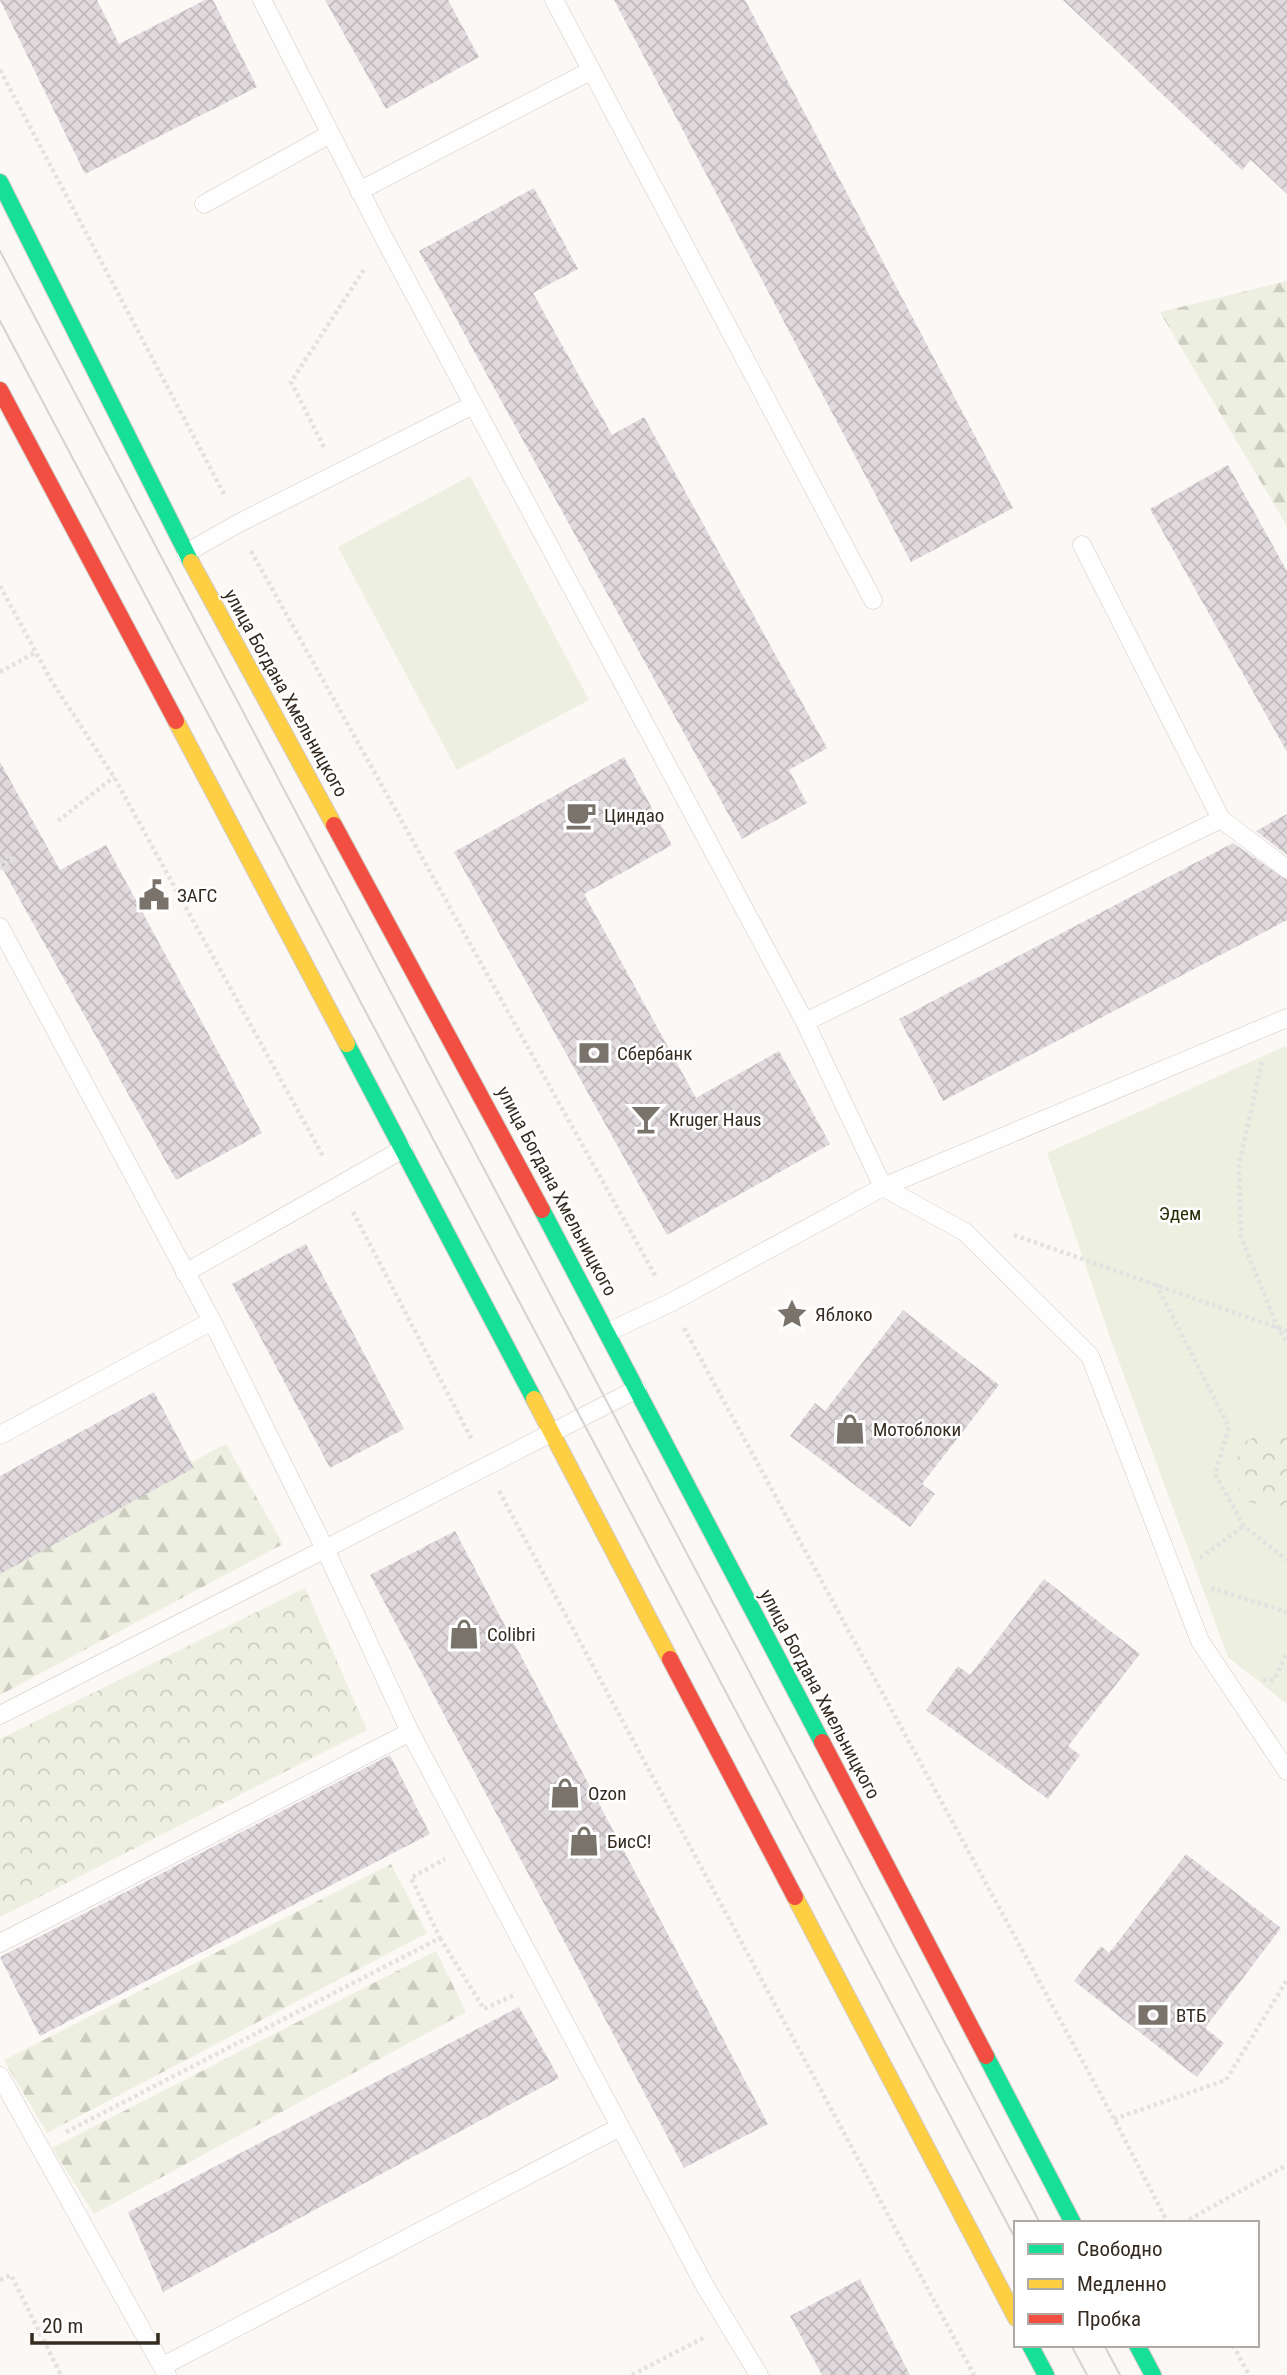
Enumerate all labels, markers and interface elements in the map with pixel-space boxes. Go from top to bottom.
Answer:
street label: улица Богдана Хмельницкого [219,585,353,801]
cafe icon: Циндао [564,798,598,832]
place label: Циндао [604,804,664,827]
public building icon: ЗАГС [137,878,171,912]
place label: ЗАГС [177,884,217,907]
bank icon: Сбербанк [577,1036,611,1070]
place label: Сбербанк [617,1042,692,1065]
street label: улица Богдана Хмельницкого [492,1082,622,1300]
bar icon: Kruger Haus [629,1102,663,1136]
place label: Kruger Haus [669,1108,762,1131]
park label: Эдем [1159,1202,1201,1225]
place icon: Яблоко [775,1297,809,1331]
place label: Яблоко [815,1303,873,1326]
shop icon: Мотоблоки [833,1412,867,1446]
place label: Мотоблоки [873,1418,961,1441]
street label: улица Богдана Хмельницкого [755,1585,885,1803]
shop icon: Colibri [447,1617,481,1651]
place label: Colibri [487,1623,536,1646]
shop icon: Ozon [548,1776,582,1810]
place label: Ozon [588,1782,626,1805]
shop icon: БисС! [567,1824,601,1858]
place label: БисС! [607,1830,651,1853]
bank icon: ВТБ [1136,1998,1170,2032]
place label: ВТБ [1176,2004,1206,2027]
legend [1014,2221,1259,2347]
text: Свободно [1077,2237,1163,2261]
text: Медленно [1077,2272,1166,2296]
scale bar [32,2302,158,2346]
text: Пробка [1077,2307,1141,2331]
text: 20 m [42,2314,83,2338]

